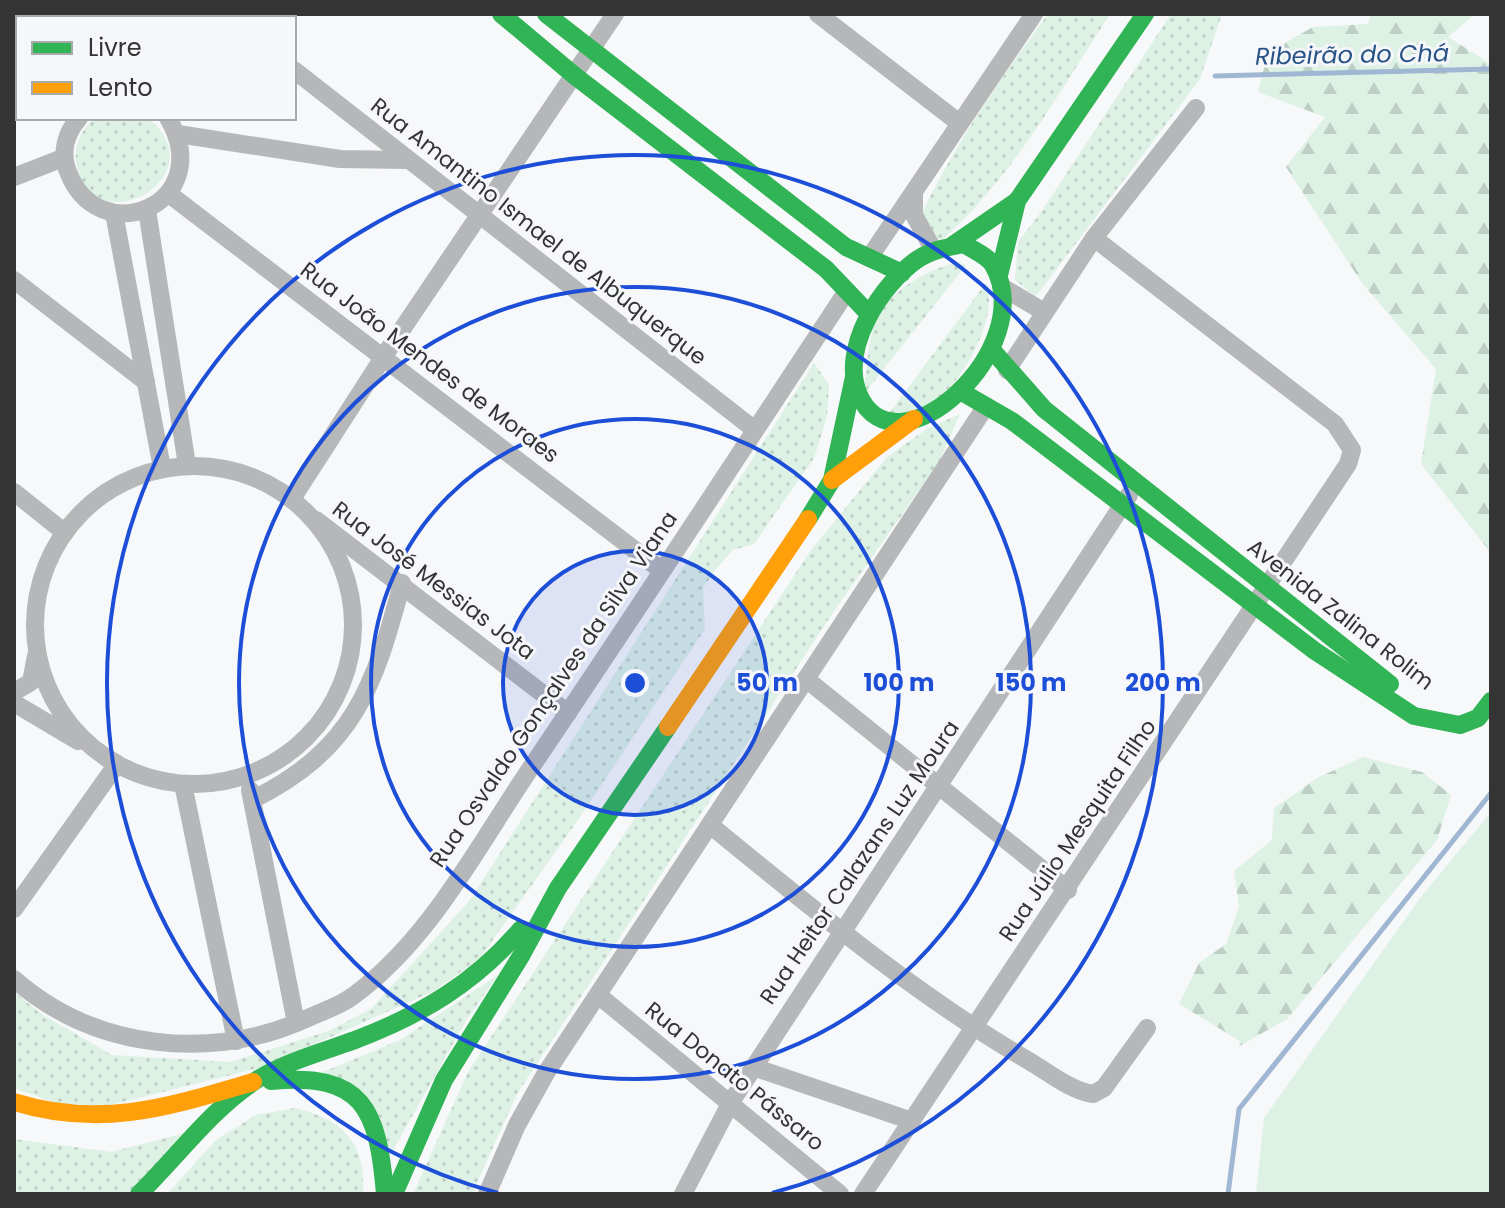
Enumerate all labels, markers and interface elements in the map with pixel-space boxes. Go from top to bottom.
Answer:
legend [16,16,296,120]
text: Livre [88,31,142,64]
water label: Ribeirão do Chá [1255,36,1449,73]
text: Lento [88,71,153,104]
street label: Rua Amantino Ismael de Albuquerque [364,90,713,372]
street label: Rua João Mendes de Moraes [294,255,566,470]
street label: Rua José Messias Jota [326,494,542,667]
street label: Rua Osvaldo Gonçalves da Silva Viana [422,505,685,873]
street label: Avenida Zalina Rolim [1241,532,1441,697]
text: 50 m [736,666,798,699]
text: 100 m [864,666,934,699]
text: 150 m [996,666,1066,699]
text: 200 m [1125,666,1201,699]
centre of rings [621,669,649,697]
street label: Rua Júlio Mesquita Filho [991,713,1164,948]
street label: Rua Heitor Calazans Luz Moura [752,714,966,1011]
street label: Rua Donato Pássaro [638,994,831,1158]

